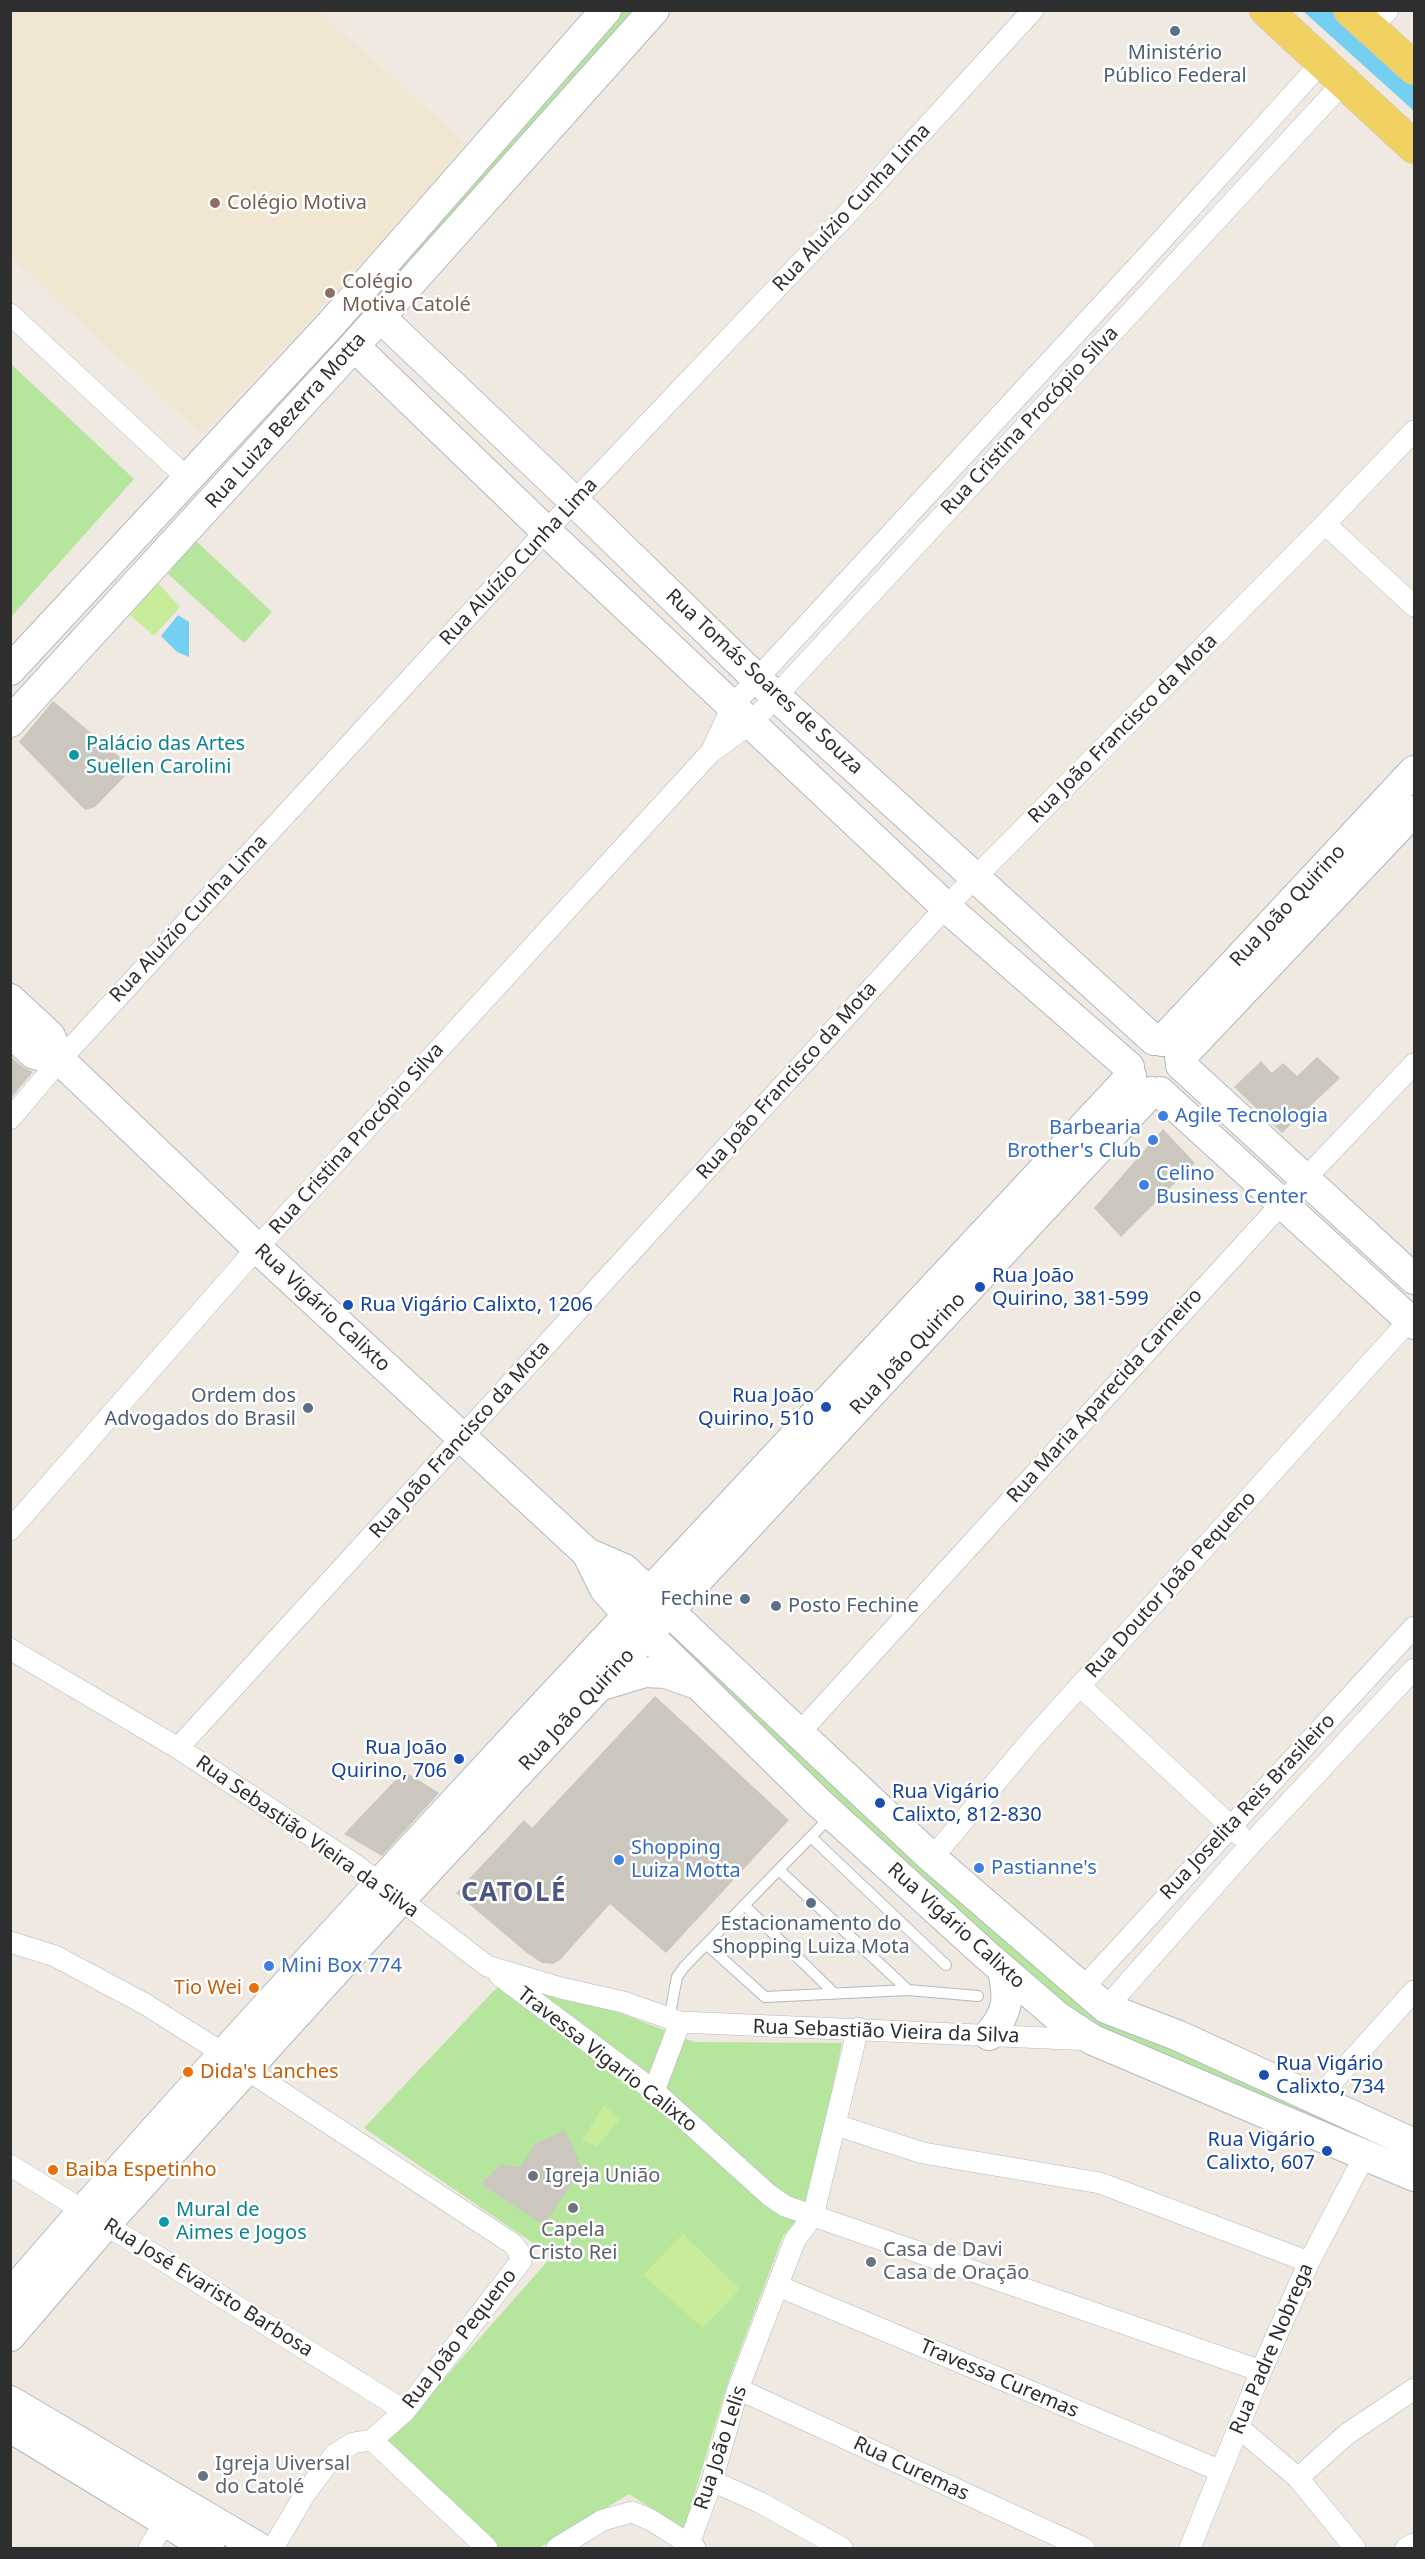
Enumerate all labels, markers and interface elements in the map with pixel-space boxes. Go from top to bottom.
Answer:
marker: Ministério Público Federal [1168,24,1182,38]
place label: Ministério Público Federal [1103,41,1247,88]
street label: Rua Aluízio Cunha Lima [768,119,936,297]
place label: Colégio Motiva [227,191,367,215]
marker: Colégio Motiva [208,196,222,210]
place label: Colégio Motiva Catolé [342,270,471,317]
marker: Colégio Motiva Catolé [323,286,337,300]
street label: Rua Cristina Procópio Silva [936,322,1124,520]
street label: Rua Luiza Bezerra Motta [201,328,371,514]
street label: Rua Aluízio Cunha Lima [435,473,603,651]
street label: Rua Tomás Soares de Souza [660,584,868,780]
street label: Rua João Francisco da Mota [1023,629,1223,829]
place label: Palácio das Artes Suellen Carolini [86,732,245,779]
marker: Palácio das Artes Suellen Carolini [67,748,81,762]
street label: Rua Aluízio Cunha Lima [105,830,273,1008]
street label: Rua João Quirino [1225,840,1351,972]
street label: Rua João Francisco da Mota [692,977,882,1185]
street label: Rua Cristina Procópio Silva [265,1038,449,1240]
place label: Agile Tecnologia [1175,1104,1328,1128]
marker: Agile Tecnologia [1156,1109,1170,1123]
place label: Barbearia Brother's Club [1007,1116,1141,1163]
marker: Barbearia Brother's Club [1146,1133,1160,1147]
place label: Celino Business Center [1156,1162,1307,1209]
marker: Celino Business Center [1137,1178,1151,1192]
street label: Rua Vigário Calixto [249,1239,395,1377]
place label: Rua João Quirino, 381-599 [992,1264,1149,1311]
marker: Rua João Quirino, 381-599 [973,1280,987,1294]
street label: Rua Maria Aparecida Carneiro [1002,1284,1208,1508]
street label: Rua João Quirino [845,1288,971,1420]
place label: Rua Vigário Calixto, 1206 [360,1293,593,1317]
marker: Rua Vigário Calixto, 1206 [341,1298,355,1312]
street label: Rua João Francisco da Mota [365,1336,555,1544]
place label: Ordem dos Advogados do Brasil [104,1384,296,1431]
place label: Rua João Quirino, 510 [698,1384,814,1431]
marker: Rua João Quirino, 510 [819,1400,833,1414]
marker: Ordem dos Advogados do Brasil [301,1401,315,1415]
street label: Rua Doutor João Pequeno [1081,1487,1261,1683]
place label: Fechine [661,1587,733,1611]
marker: Fechine [738,1592,752,1606]
place label: Posto Fechine [788,1594,919,1618]
marker: Posto Fechine [769,1599,783,1613]
street label: Rua João Quirino [514,1644,640,1776]
street label: Rua Joselita Reis Brasileiro [1155,1709,1341,1905]
place label: Rua João Quirino, 706 [331,1736,447,1783]
street label: Rua Sebastião Vieira da Silva [191,1751,423,1923]
marker: Rua João Quirino, 706 [452,1752,466,1766]
place label: Rua Vigário Calixto, 812-830 [892,1780,1042,1827]
marker: Rua Vigário Calixto, 812-830 [873,1796,887,1810]
place label: Shopping Luiza Motta [631,1836,741,1883]
marker: Shopping Luiza Motta [612,1853,626,1867]
place label: Pastianne's [991,1856,1097,1880]
street label: Rua Vigário Calixto [882,1858,1030,1994]
marker: Pastianne's [972,1861,986,1875]
district label: CATOLÉ [461,1878,567,1910]
marker: Estacionamento do Shopping Luiza Mota [804,1896,818,1910]
place label: Estacionamento do Shopping Luiza Mota [712,1912,910,1959]
place label: Mini Box 774 [281,1954,402,1978]
marker: Mini Box 774 [262,1959,276,1973]
place label: Tio Wei [174,1976,242,2000]
marker: Tio Wei [247,1981,261,1995]
street label: Travessa Vigario Calixto [512,1982,702,2138]
street label: Rua Sebastião Vieira da Silva [752,2015,1020,2049]
place label: Rua Vigário Calixto, 734 [1276,2052,1385,2099]
place label: Dida's Lanches [200,2060,339,2084]
marker: Dida's Lanches [181,2065,195,2079]
marker: Rua Vigário Calixto, 734 [1257,2068,1271,2082]
place label: Rua Vigário Calixto, 607 [1206,2128,1315,2175]
marker: Rua Vigário Calixto, 607 [1320,2144,1334,2158]
place label: Baiba Espetinho [65,2158,217,2182]
marker: Baiba Espetinho [46,2163,60,2177]
place label: Igreja União [545,2164,660,2188]
marker: Igreja União [526,2169,540,2183]
place label: Mural de Aimes e Jogos [176,2198,307,2245]
marker: Capela Cristo Rei [566,2201,580,2215]
street label: Rua José Evaristo Barbosa [99,2214,317,2362]
marker: Mural de Aimes e Jogos [157,2215,171,2229]
place label: Capela Cristo Rei [528,2218,618,2265]
place label: Casa de Davi Casa de Oração [883,2238,1029,2285]
marker: Casa de Davi Casa de Oração [864,2255,878,2269]
street label: Rua Padre Nobrega [1225,2260,1319,2438]
street label: Rua João Pequeno [398,2264,522,2414]
street label: Travessa Curemas [916,2335,1082,2423]
street label: Rua João Lelis [690,2383,752,2513]
street label: Rua Curemas [849,2432,973,2506]
place label: Igreja Uiversal do Catolé [215,2452,350,2499]
marker: Igreja Uiversal do Catolé [196,2469,210,2483]

